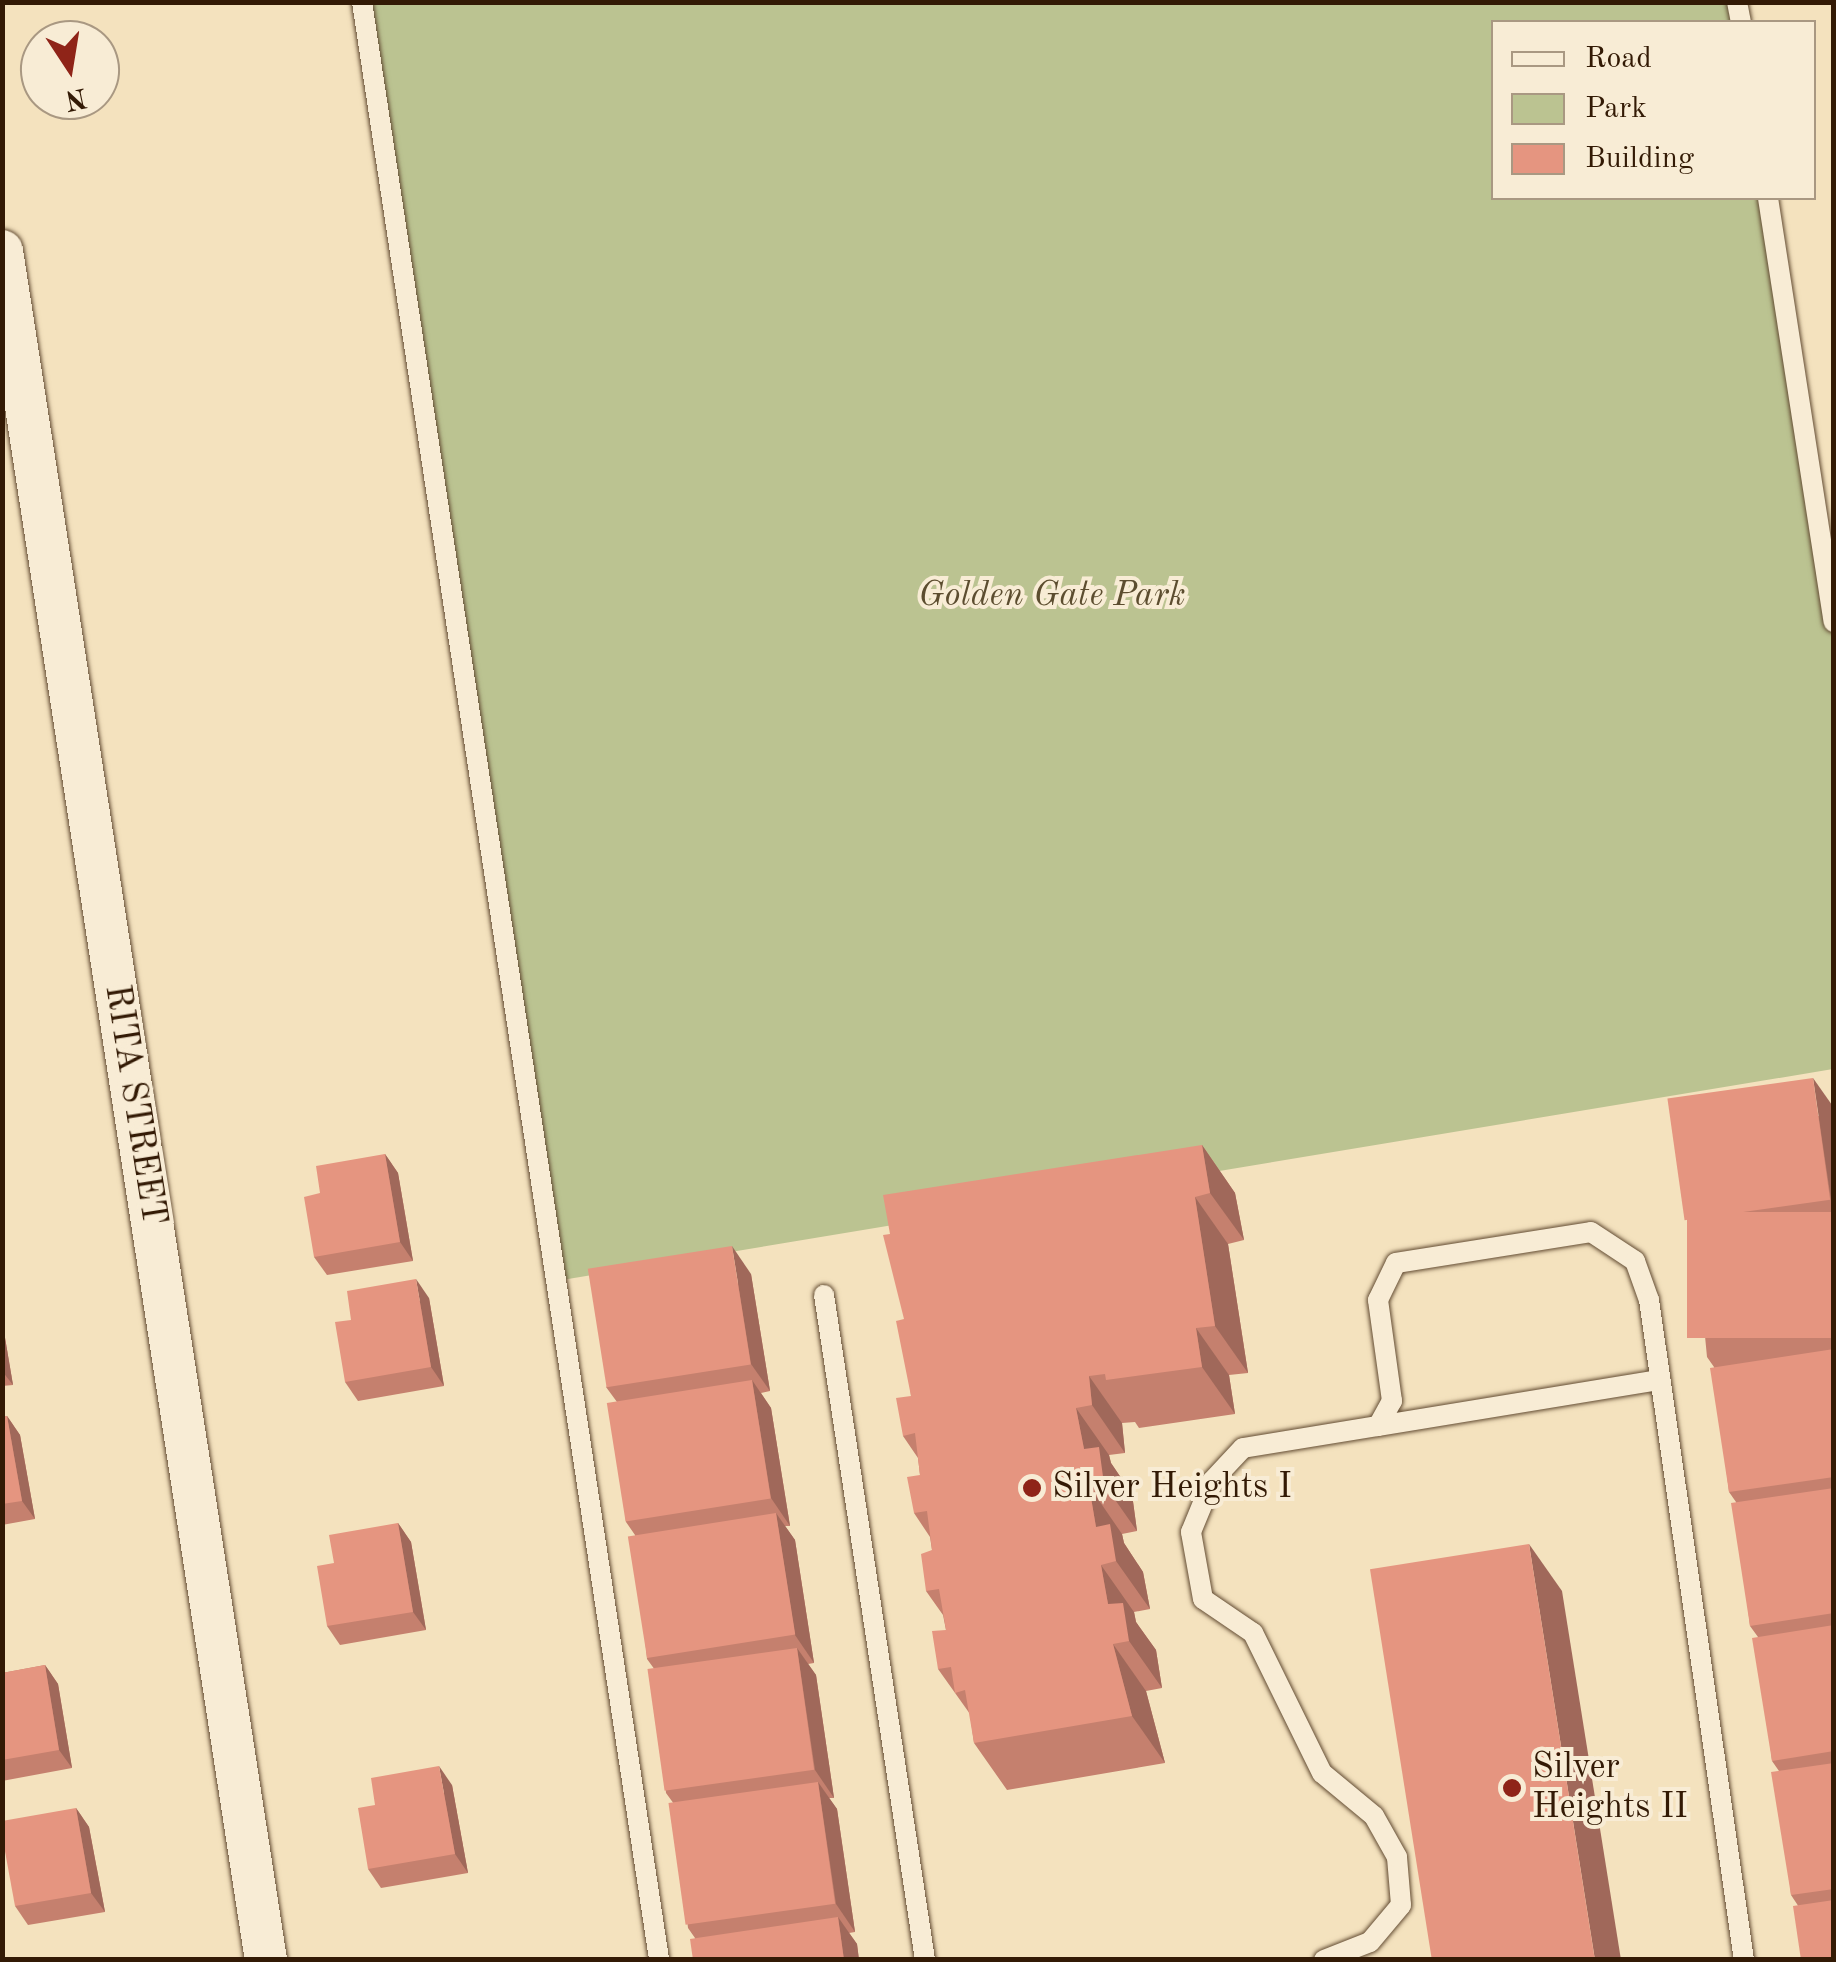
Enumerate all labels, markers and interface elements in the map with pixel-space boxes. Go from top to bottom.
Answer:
north arrow [20,20,120,120]
legend [1491,20,1816,200]
text: Road [1585,44,1652,74]
text: N [62,81,89,113]
text: Park [1585,94,1647,124]
text: Building [1585,144,1694,174]
park label: Golden Gate Park [918,575,1186,617]
street label: RITA STREET [94,982,174,1228]
place label: Silver Heights I [1052,1467,1292,1509]
marker: Silver Heights I [1021,1477,1043,1499]
place label: Silver Heights II [1532,1747,1688,1829]
marker: Silver Heights II [1501,1777,1523,1799]

